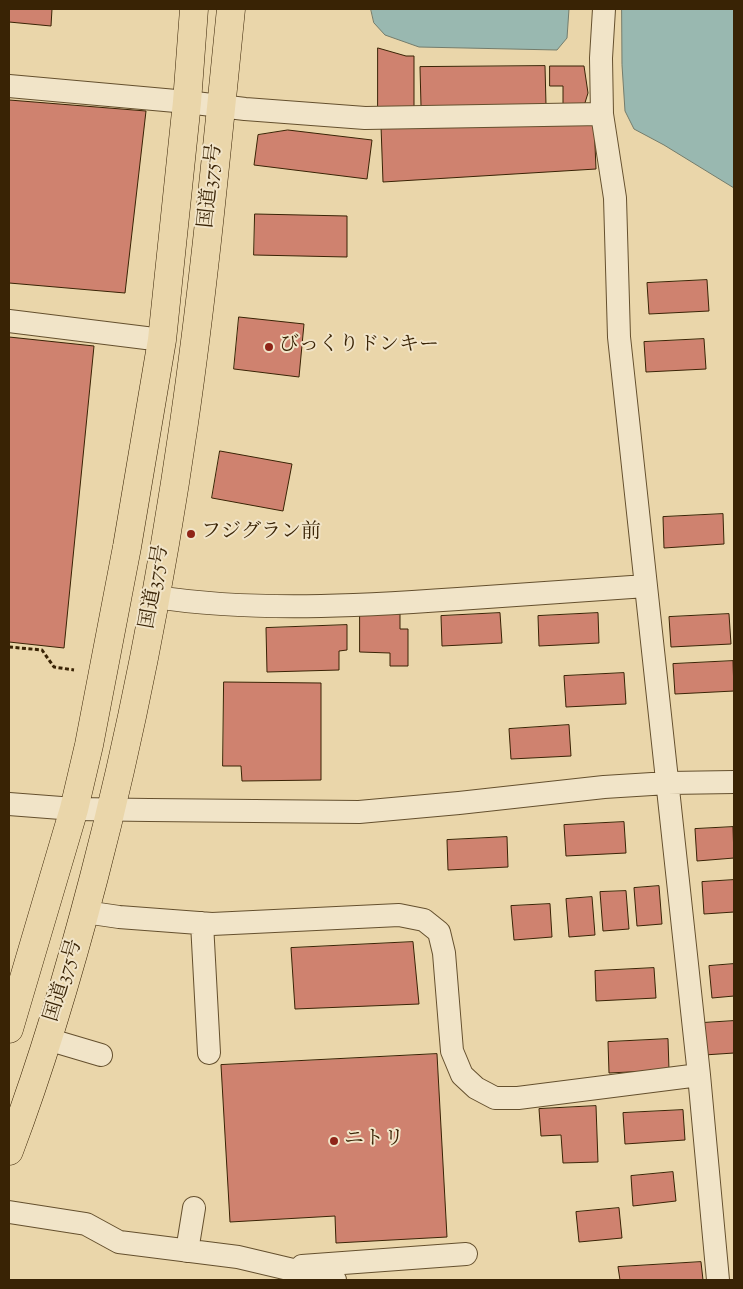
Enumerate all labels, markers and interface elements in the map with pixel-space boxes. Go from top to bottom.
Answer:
street label: 国道375号 [196,143,228,229]
place label: びっくりドンキー [279,335,439,359]
marker: びっくりドンキー [263,341,275,353]
place label: フジグラン前 [201,522,321,546]
marker: フジグラン前 [185,528,197,540]
street label: 国道375号 [137,543,175,631]
street label: 国道375号 [41,937,89,1025]
place label: ニトリ [344,1129,404,1153]
marker: ニトリ [328,1135,340,1147]

